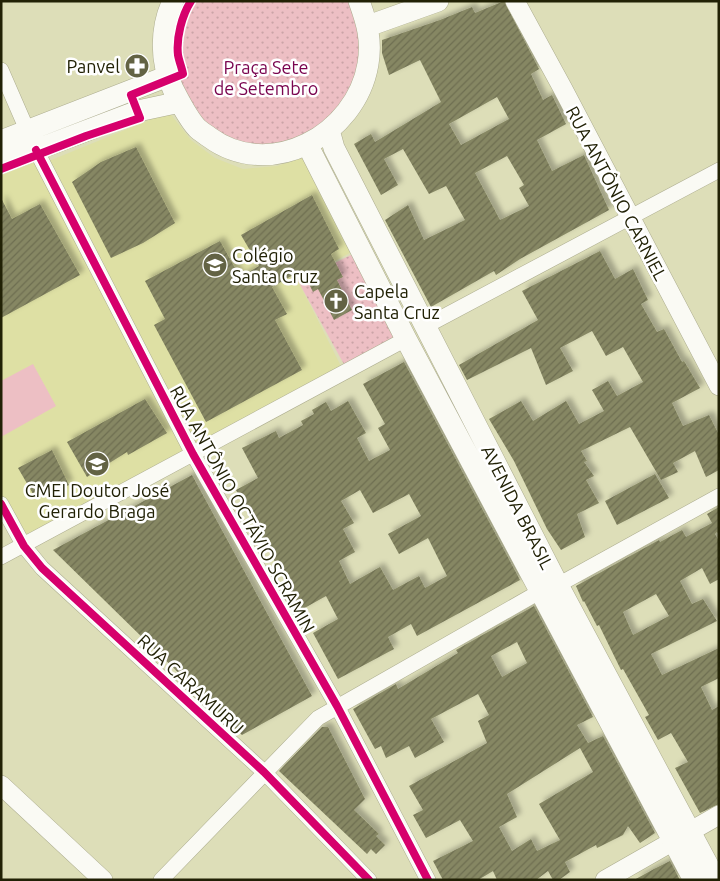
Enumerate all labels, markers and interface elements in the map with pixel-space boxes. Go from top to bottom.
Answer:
pharmacy icon: Panvel [124,53,150,79]
place label: Panvel [67,56,120,76]
park label: Praça Sete de Setembro [214,57,318,98]
street label: RUA ANTÔNIO CARNIEL [563,103,671,283]
place label: Colégio Santa Cruz [232,245,318,286]
school or university icon: Colégio Santa Cruz [202,252,228,278]
place label: Capela Santa Cruz [354,281,440,322]
church icon: Capela Santa Cruz [323,288,349,314]
street label: RUA ANTÔNIO OCTÁVIO SCRAMIN [167,382,320,636]
street label: AVENIDA BRASIL [478,442,558,572]
school or university icon: CMEI Doutor José Gerardo Braga [84,451,110,477]
place label: CMEI Doutor José Gerardo Braga [25,480,169,521]
street label: RUA CARAMURU [134,630,248,738]

